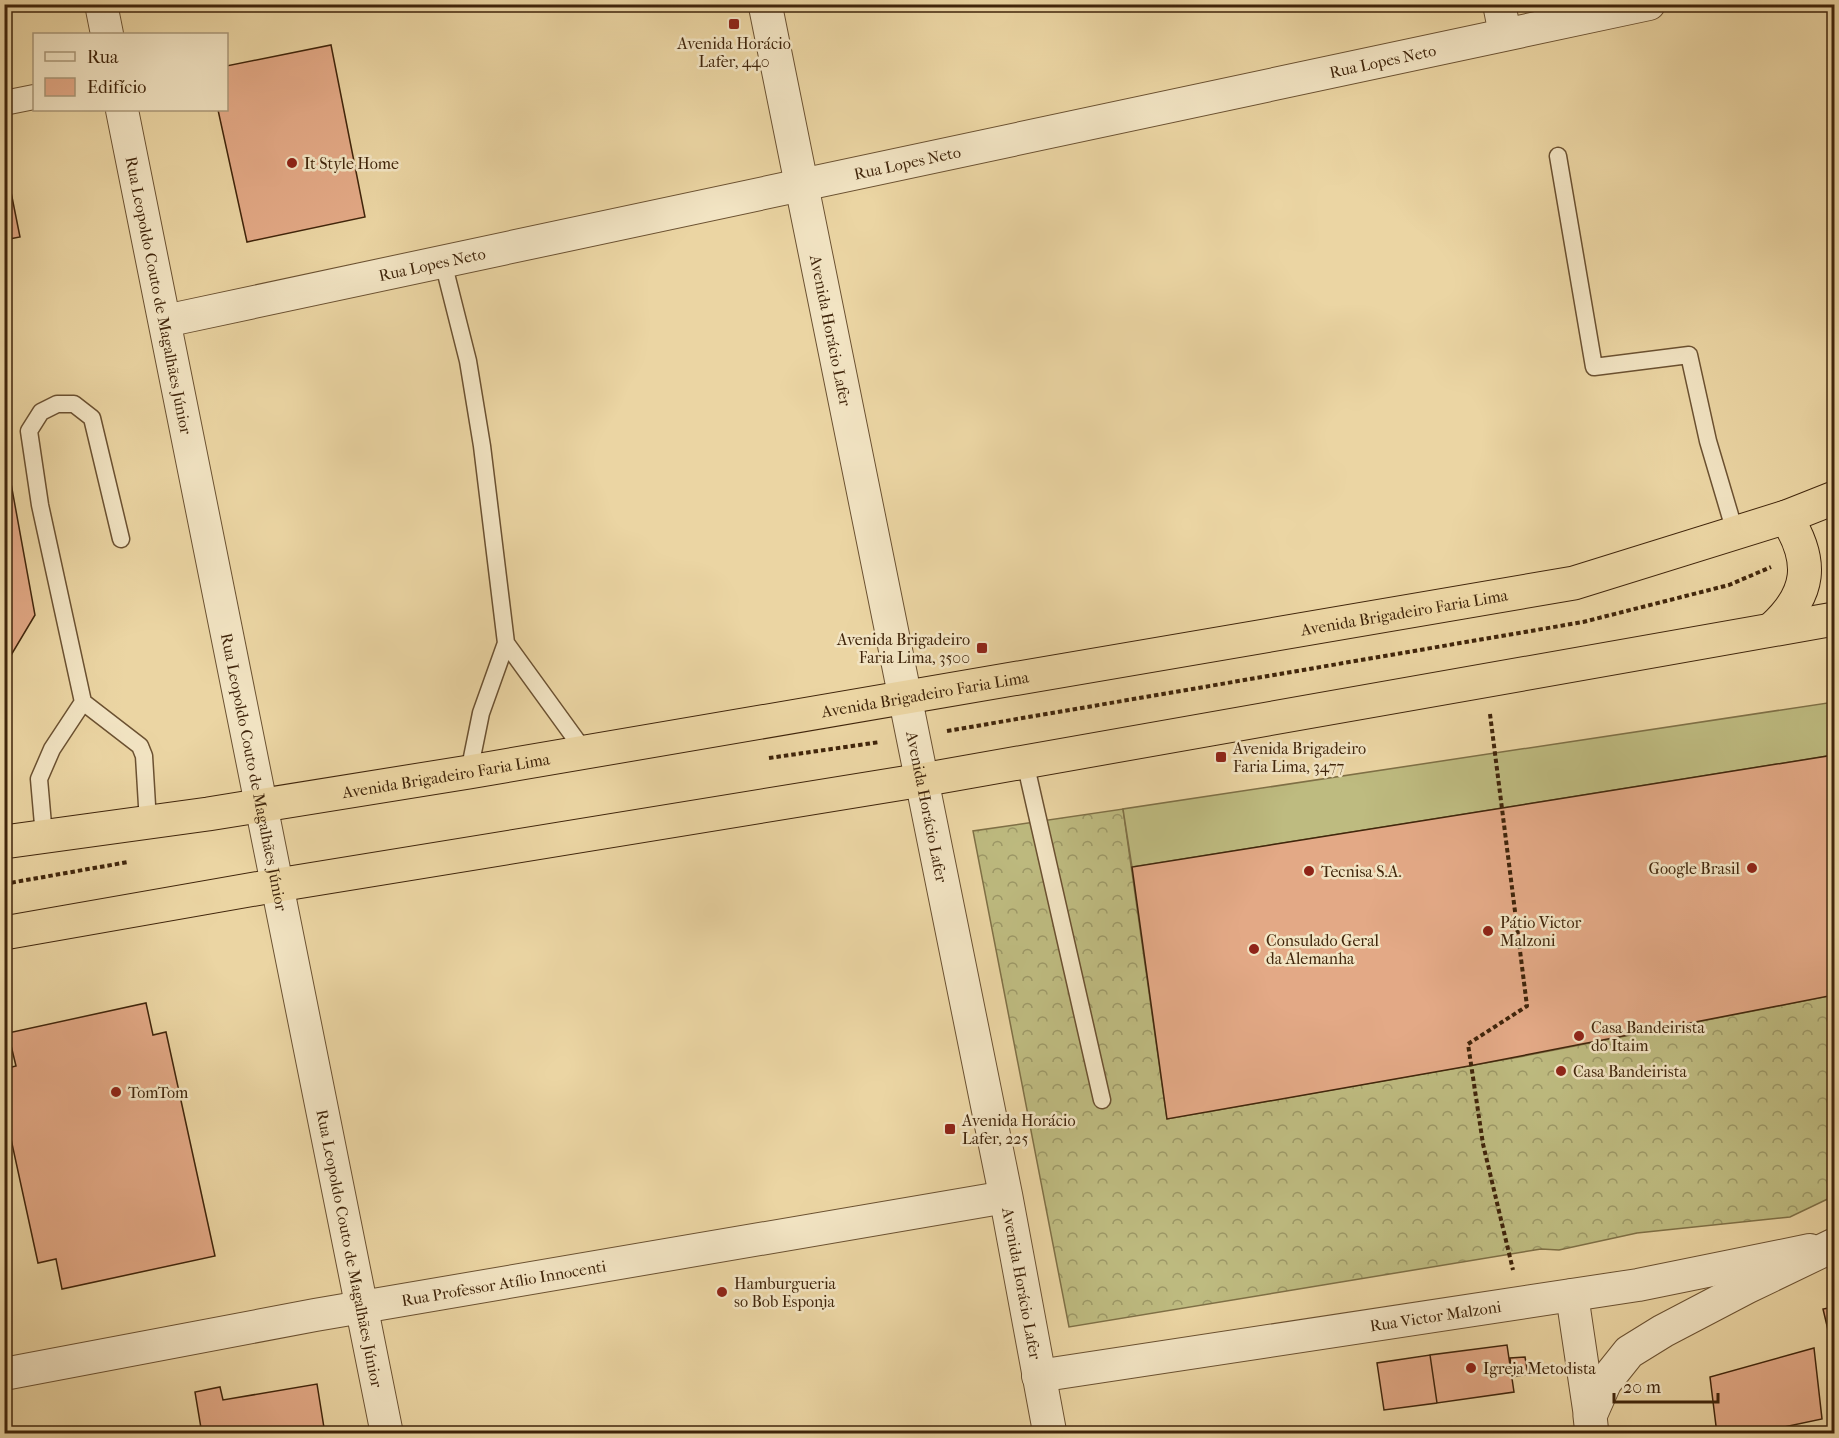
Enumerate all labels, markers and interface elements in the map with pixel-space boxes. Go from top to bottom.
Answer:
marker: Avenida Horácio Lafer, 440 [727,17,741,31]
legend [33,33,228,111]
place label: Avenida Horácio Lafer, 440 [676,34,791,71]
street label: Rua Lopes Neto [1328,41,1438,82]
text: Rua [87,47,119,68]
text: Edifício [87,77,146,98]
street label: Rua Lopes Neto [852,142,962,184]
place label: It Style Home [304,154,399,173]
street label: Rua Leopoldo Couto de Magalhães Júnior [122,155,196,436]
marker: It Style Home [285,156,299,170]
street label: Rua Lopes Neto [377,244,487,285]
street label: Avenida Horácio Lafer [806,252,855,408]
street label: Avenida Brigadeiro Faria Lima [1298,585,1510,640]
place label: Avenida Brigadeiro Faria Lima, 3500 [836,630,970,667]
street label: Rua Leopoldo Couto de Magalhães Júnior [217,631,291,913]
marker: Avenida Brigadeiro Faria Lima, 3500 [975,641,989,655]
street label: Avenida Brigadeiro Faria Lima [819,667,1031,722]
street label: Avenida Horácio Lafer [902,729,951,884]
place label: Avenida Brigadeiro Faria Lima, 3477 [1232,739,1366,776]
street label: Avenida Brigadeiro Faria Lima [340,749,552,802]
marker: Avenida Brigadeiro Faria Lima, 3477 [1214,750,1228,764]
place label: Google Brasil [1649,859,1741,878]
marker: Google Brasil [1745,861,1759,875]
place label: Tecnisa S.A. [1321,862,1402,881]
marker: Tecnisa S.A. [1302,864,1316,878]
place label: Pátio Victor Malzoni [1500,913,1582,950]
marker: Pátio Victor Malzoni [1481,924,1495,938]
place label: Consulado Geral da Alemanha [1266,931,1380,968]
marker: Consulado Geral da Alemanha [1247,942,1261,956]
place label: Casa Bandeirista do Itaim [1591,1018,1705,1055]
marker: Casa Bandeirista do Itaim [1572,1029,1586,1043]
place label: Casa Bandeirista [1573,1062,1687,1081]
marker: Casa Bandeirista [1554,1064,1568,1078]
place label: TomTom [128,1083,189,1102]
marker: TomTom [109,1085,123,1099]
street label: Rua Leopoldo Couto de Magalhães Júnior [312,1108,386,1389]
place label: Avenida Horácio Lafer, 225 [961,1111,1076,1148]
marker: Avenida Horácio Lafer, 225 [943,1122,957,1136]
street label: Avenida Horácio Lafer [998,1205,1045,1361]
street label: Rua Professor Atílio Innocenti [400,1256,608,1310]
place label: Hamburgueria so Bob Esponja [734,1274,837,1311]
marker: Hamburgueria so Bob Esponja [715,1285,729,1299]
street label: Rua Victor Malzoni [1368,1297,1503,1336]
place label: Igreja Metodista [1483,1359,1597,1378]
marker: Igreja Metodista [1464,1361,1478,1375]
scale bar [1614,1366,1718,1404]
text: 20 m [1623,1377,1661,1398]

